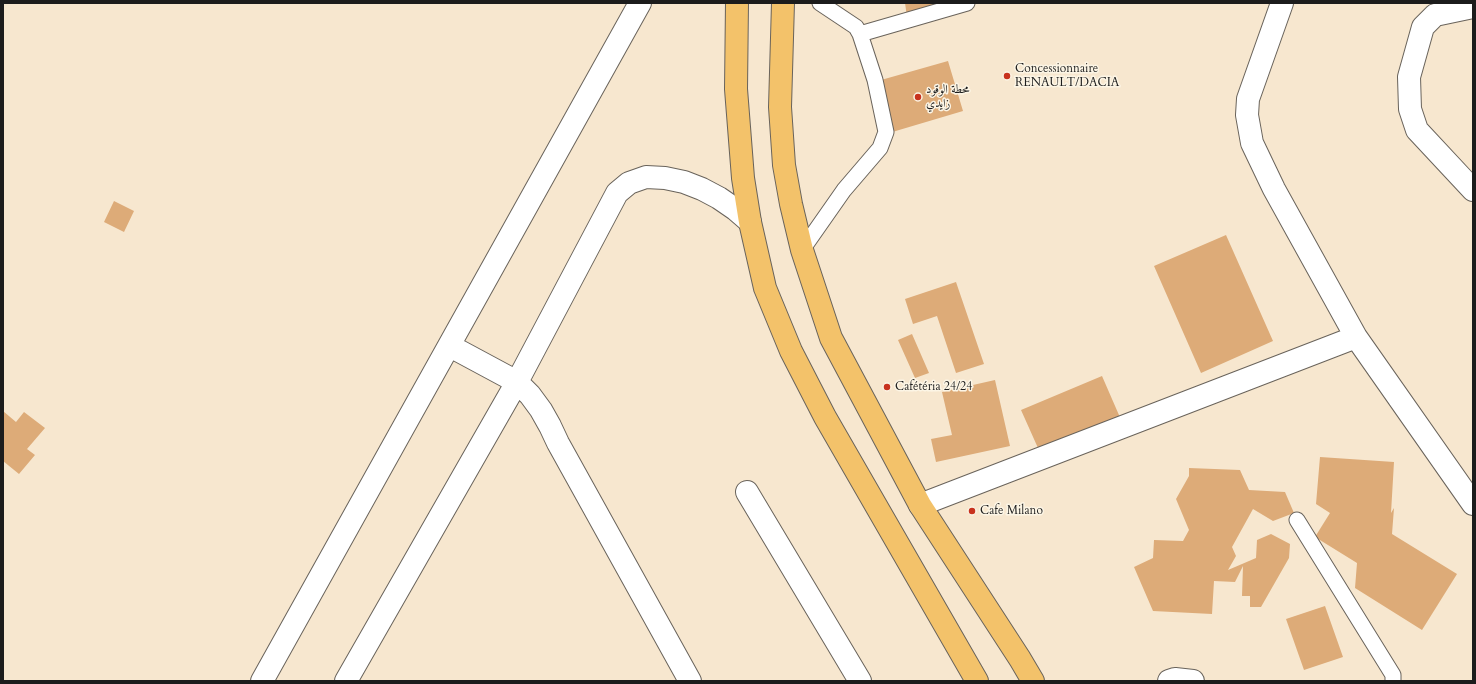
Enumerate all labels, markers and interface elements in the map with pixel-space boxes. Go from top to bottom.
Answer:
place label: Concessionnaire RENAULT/DACIA [1015,62,1119,90]
marker: Concessionnaire RENAULT/DACIA [1002,71,1012,81]
place label: محطة الوقود زايدي [926,83,970,111]
marker: محطة الوقود زايدي [913,92,923,102]
place label: Cafétéria 24/24 [895,380,972,394]
marker: Cafétéria 24/24 [882,382,892,392]
place label: Cafe Milano [980,504,1043,518]
marker: Cafe Milano [967,506,977,516]

